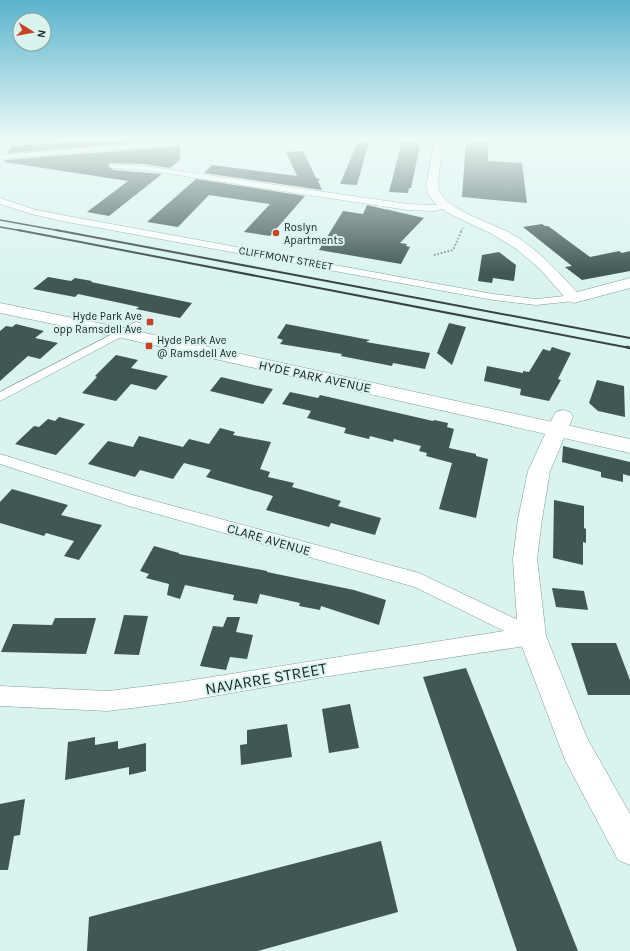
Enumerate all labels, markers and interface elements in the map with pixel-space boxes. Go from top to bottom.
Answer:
north arrow [12,12,52,52]
text: N [34,29,48,39]
place label: Roslyn Apartments [284,221,344,247]
marker: Roslyn Apartments [271,228,281,238]
street label: CLIFFMONT STREET [238,244,334,273]
place label: Hyde Park Ave opp Ramsdell Ave [53,310,142,336]
marker: Hyde Park Ave opp Ramsdell Ave [145,317,155,327]
place label: Hyde Park Ave @ Ramsdell Ave [157,334,237,360]
marker: Hyde Park Ave @ Ramsdell Ave [144,341,154,351]
street label: HYDE PARK AVENUE [257,357,372,396]
street label: CLARE AVENUE [225,520,312,559]
street label: NAVARRE STREET [204,658,328,699]

